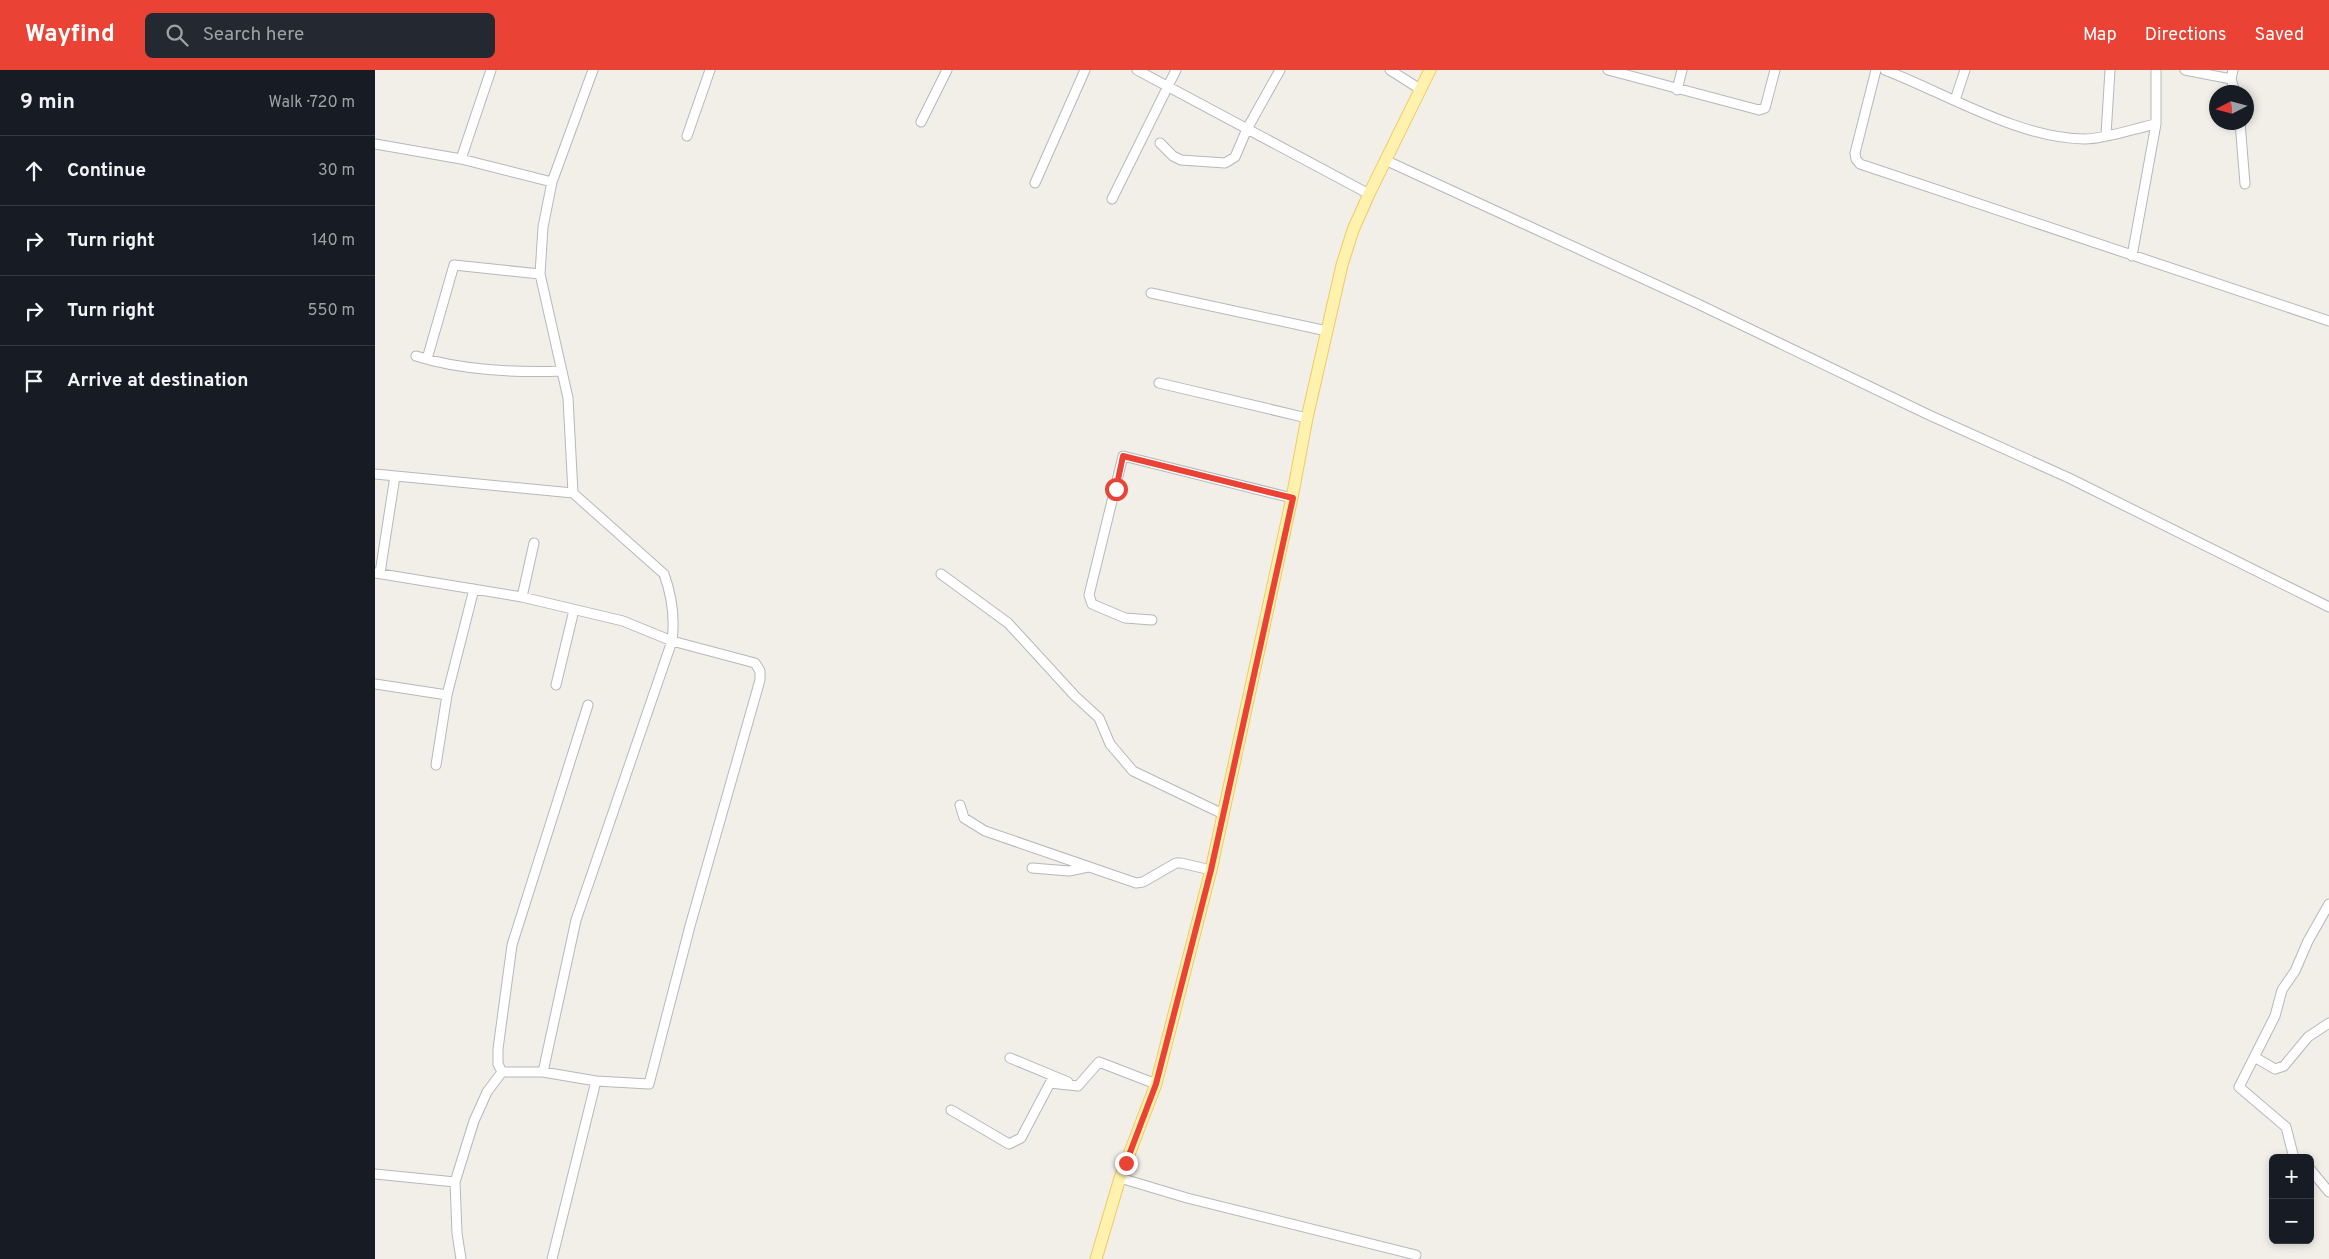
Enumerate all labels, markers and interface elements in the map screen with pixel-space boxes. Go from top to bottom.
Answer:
search box [145,13,495,58]
text: Wayfind [25,20,115,50]
icon: search [163,21,191,49]
text: Search here [203,23,304,47]
text: Map [2083,24,2117,47]
text: Directions [2145,24,2227,47]
text: Saved [2255,24,2304,47]
north arrow [2209,85,2254,130]
text: 9 min [20,89,75,116]
text: Walk · 720 m [268,93,355,113]
icon: ahead [20,157,48,185]
text: Continue [67,159,146,183]
text: 30 m [318,161,355,181]
icon: right [20,227,48,255]
text: Turn right [67,229,155,253]
text: 140 m [312,231,355,251]
icon: right [20,297,48,325]
text: Turn right [67,299,155,323]
text: 550 m [308,301,355,321]
icon: arrive [20,367,48,395]
text: Arrive at destination [67,369,248,393]
route start [1105,478,1128,501]
route end [1115,1152,1138,1175]
map controls [2269,1154,2314,1244]
button: + [2269,1154,2314,1199]
button: − [2269,1199,2314,1244]

